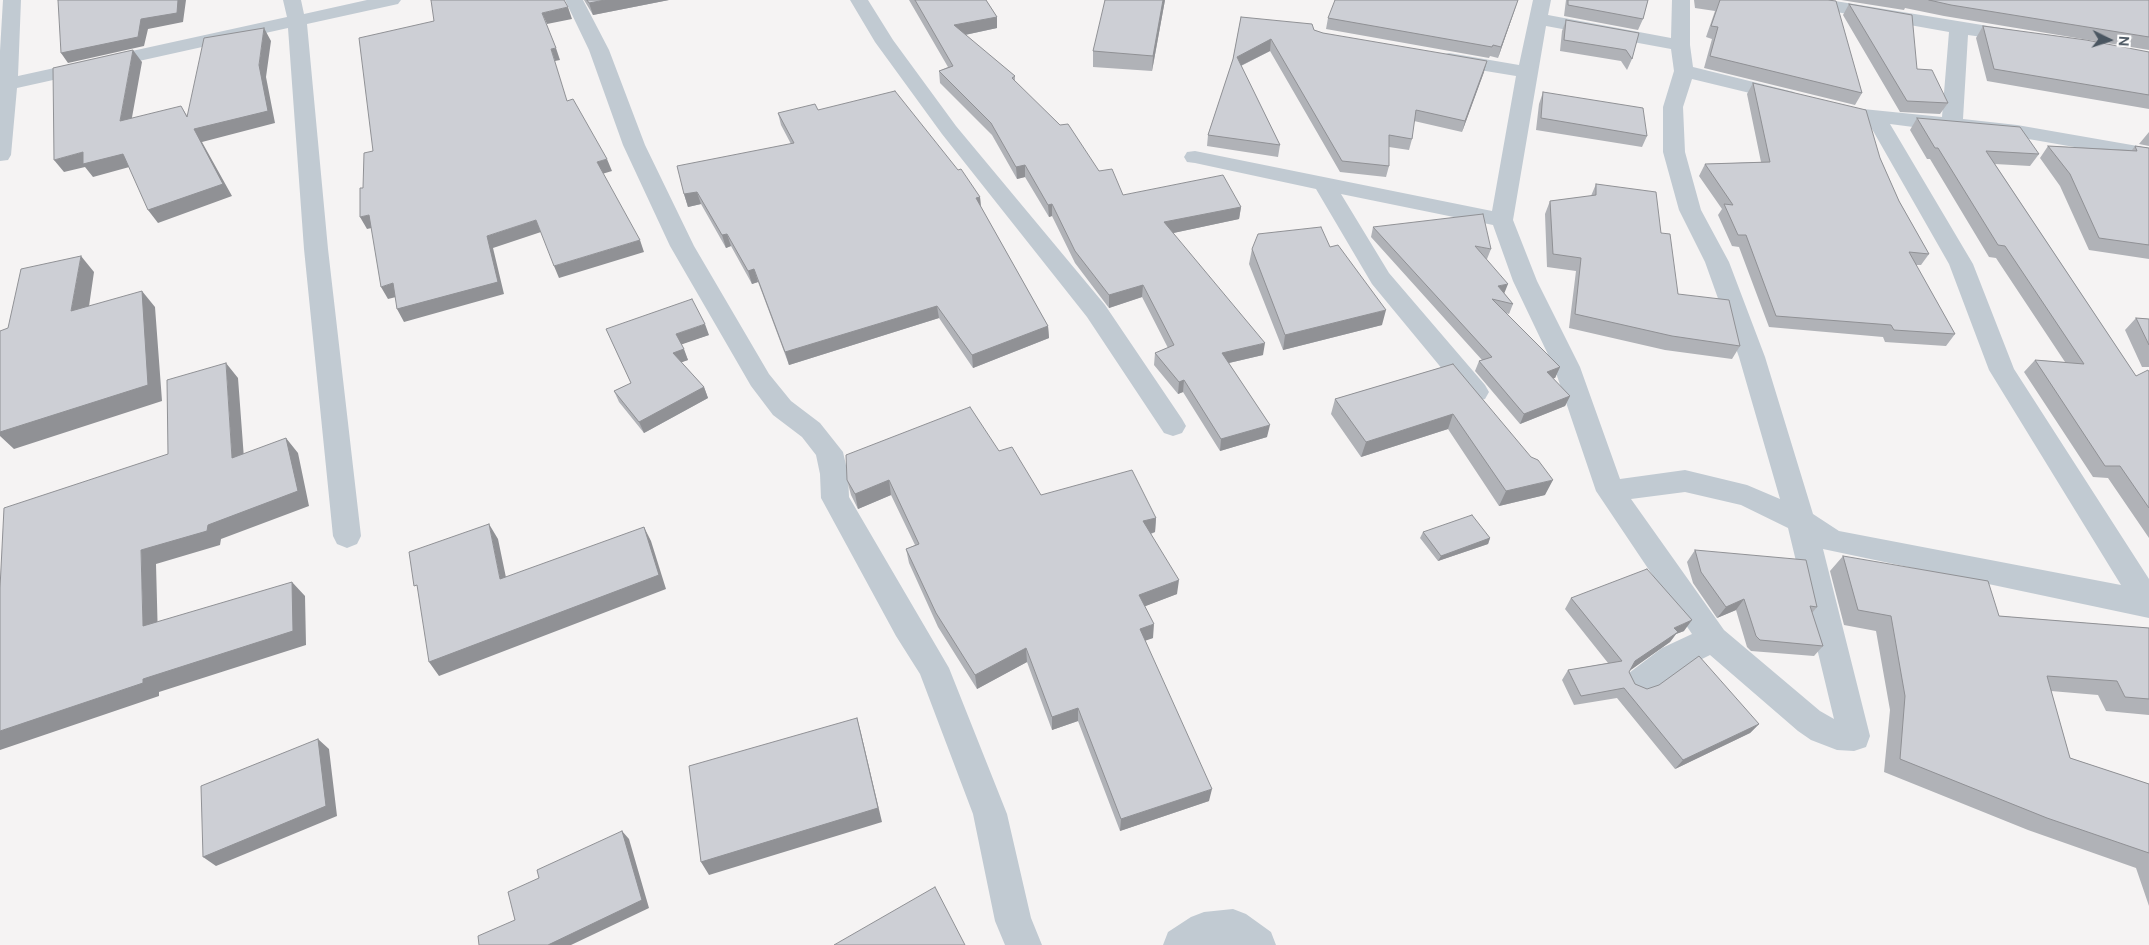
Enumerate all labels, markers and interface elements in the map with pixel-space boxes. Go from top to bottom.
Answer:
north arrow [2084,15,2134,65]
text: N [2115,35,2133,47]

